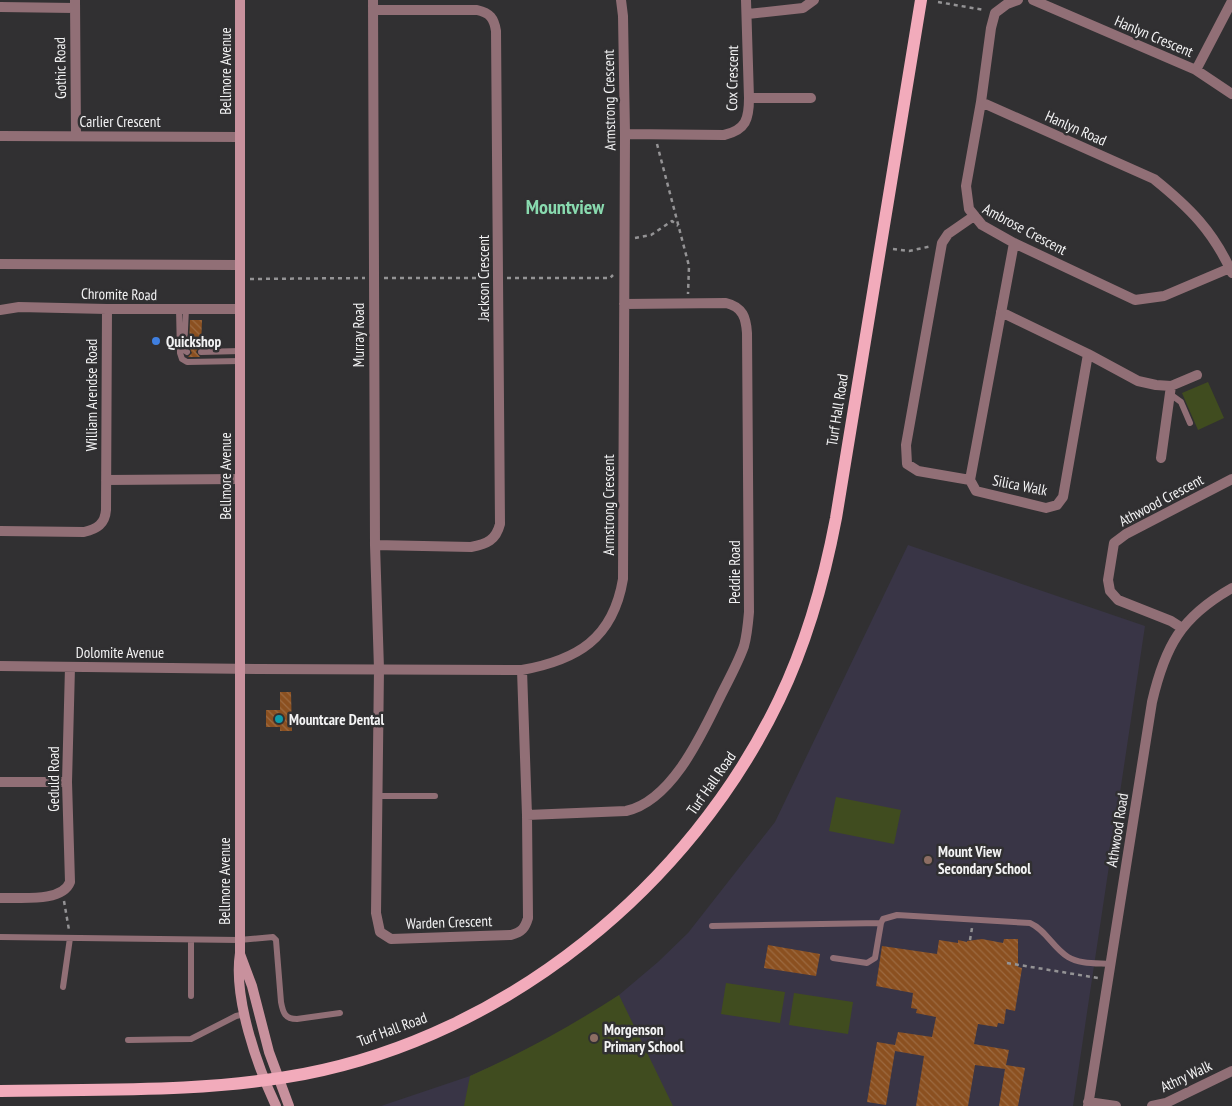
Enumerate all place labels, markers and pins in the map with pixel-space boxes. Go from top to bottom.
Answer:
place label: Quickshop [166,332,221,351]
marker: Quickshop [150,335,162,347]
place label: Mountcare Dental [289,710,385,729]
marker: Mountcare Dental [273,713,285,725]
place label: Mount View Secondary School [938,842,1031,878]
marker: Mount View Secondary School [922,854,934,866]
place label: Morgenson Primary School [604,1020,684,1056]
marker: Morgenson Primary School [588,1032,600,1044]

